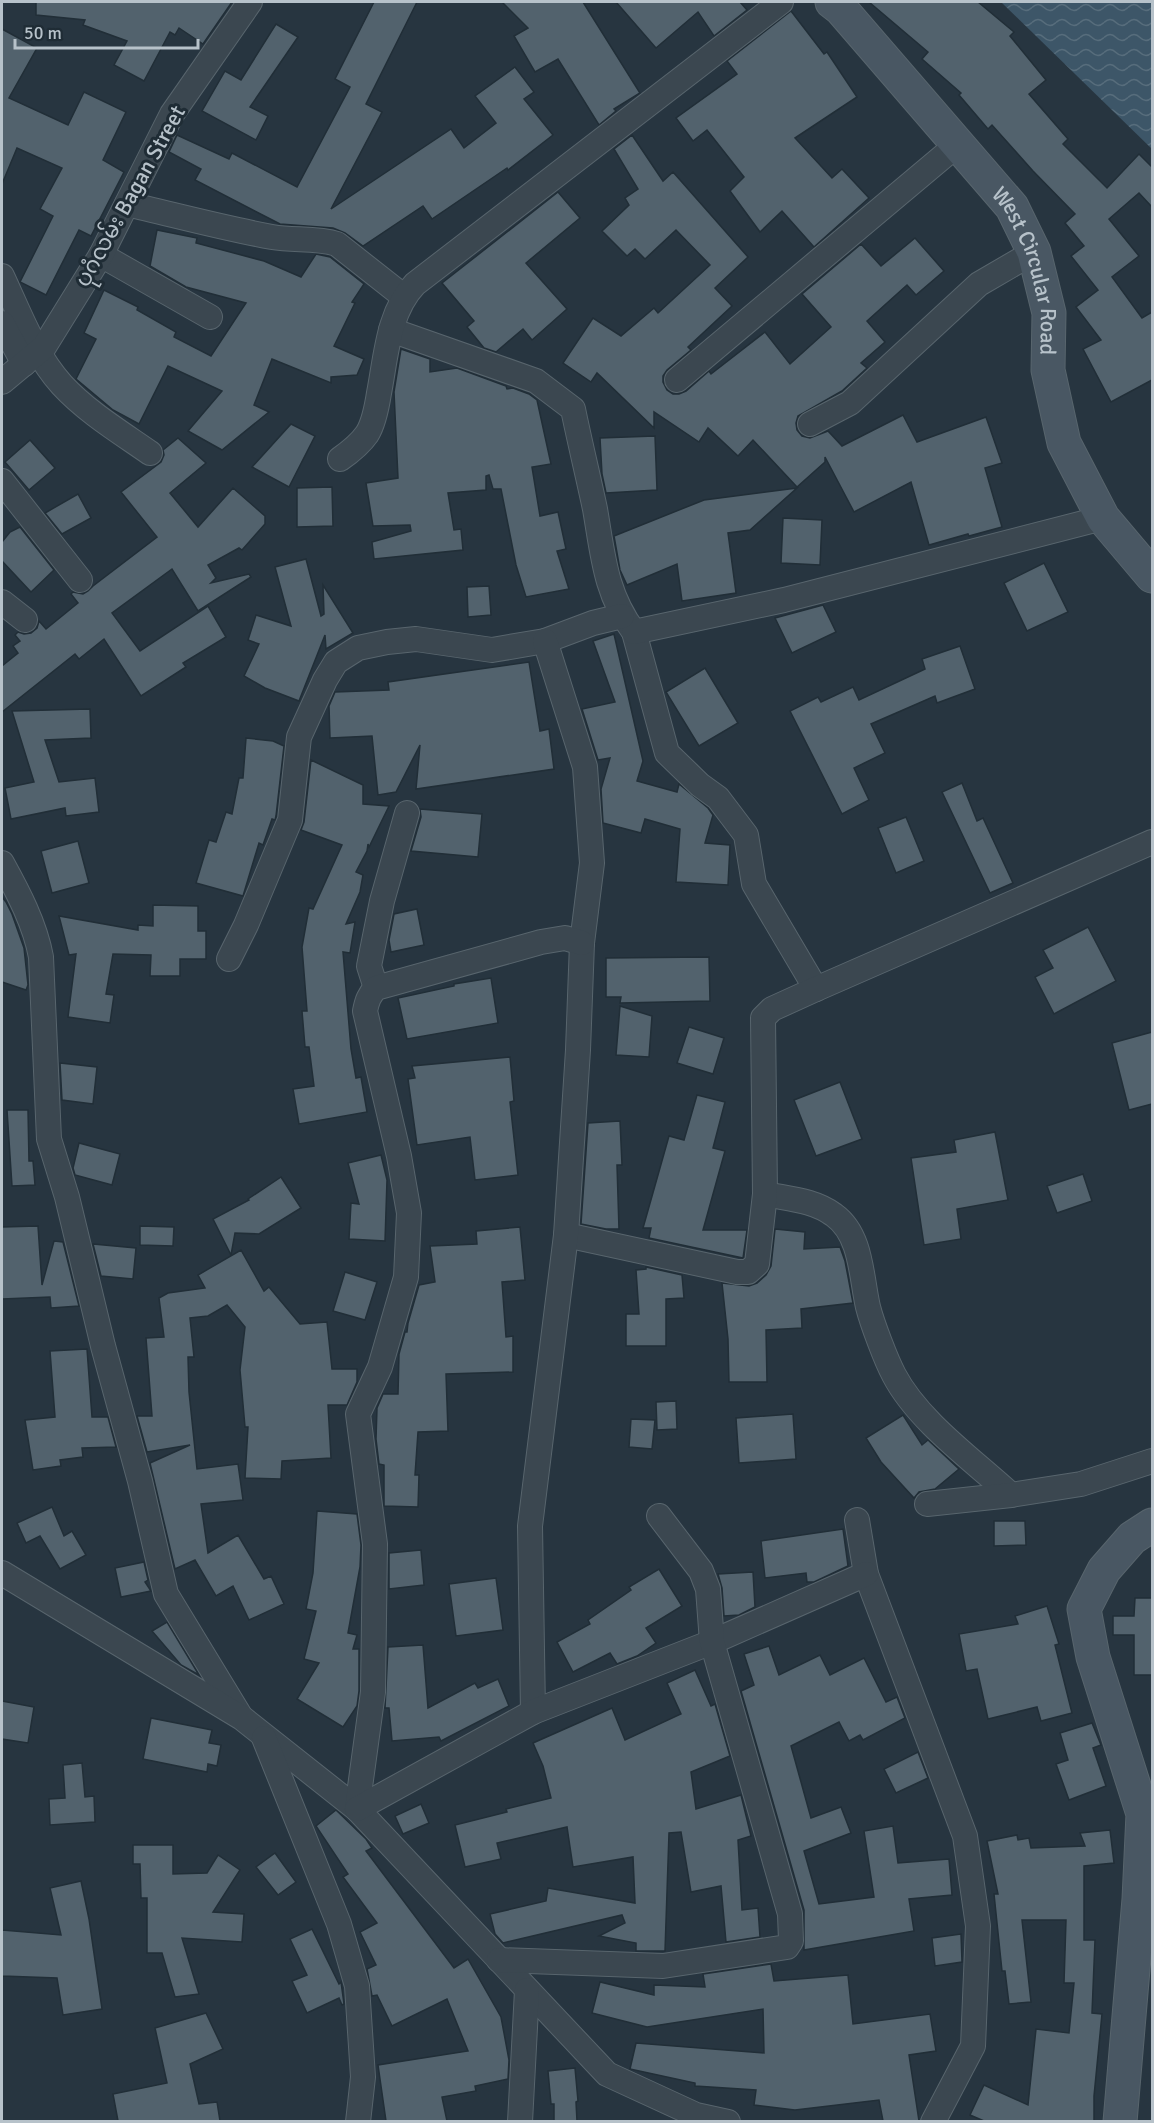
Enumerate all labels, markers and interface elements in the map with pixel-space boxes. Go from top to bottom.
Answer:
scale bar [15,12,198,50]
text: 50 m [24,22,62,44]
street label: ပုဂံလမ်း Bagan Street [67,99,195,293]
street label: West Circular Road [987,181,1063,355]

